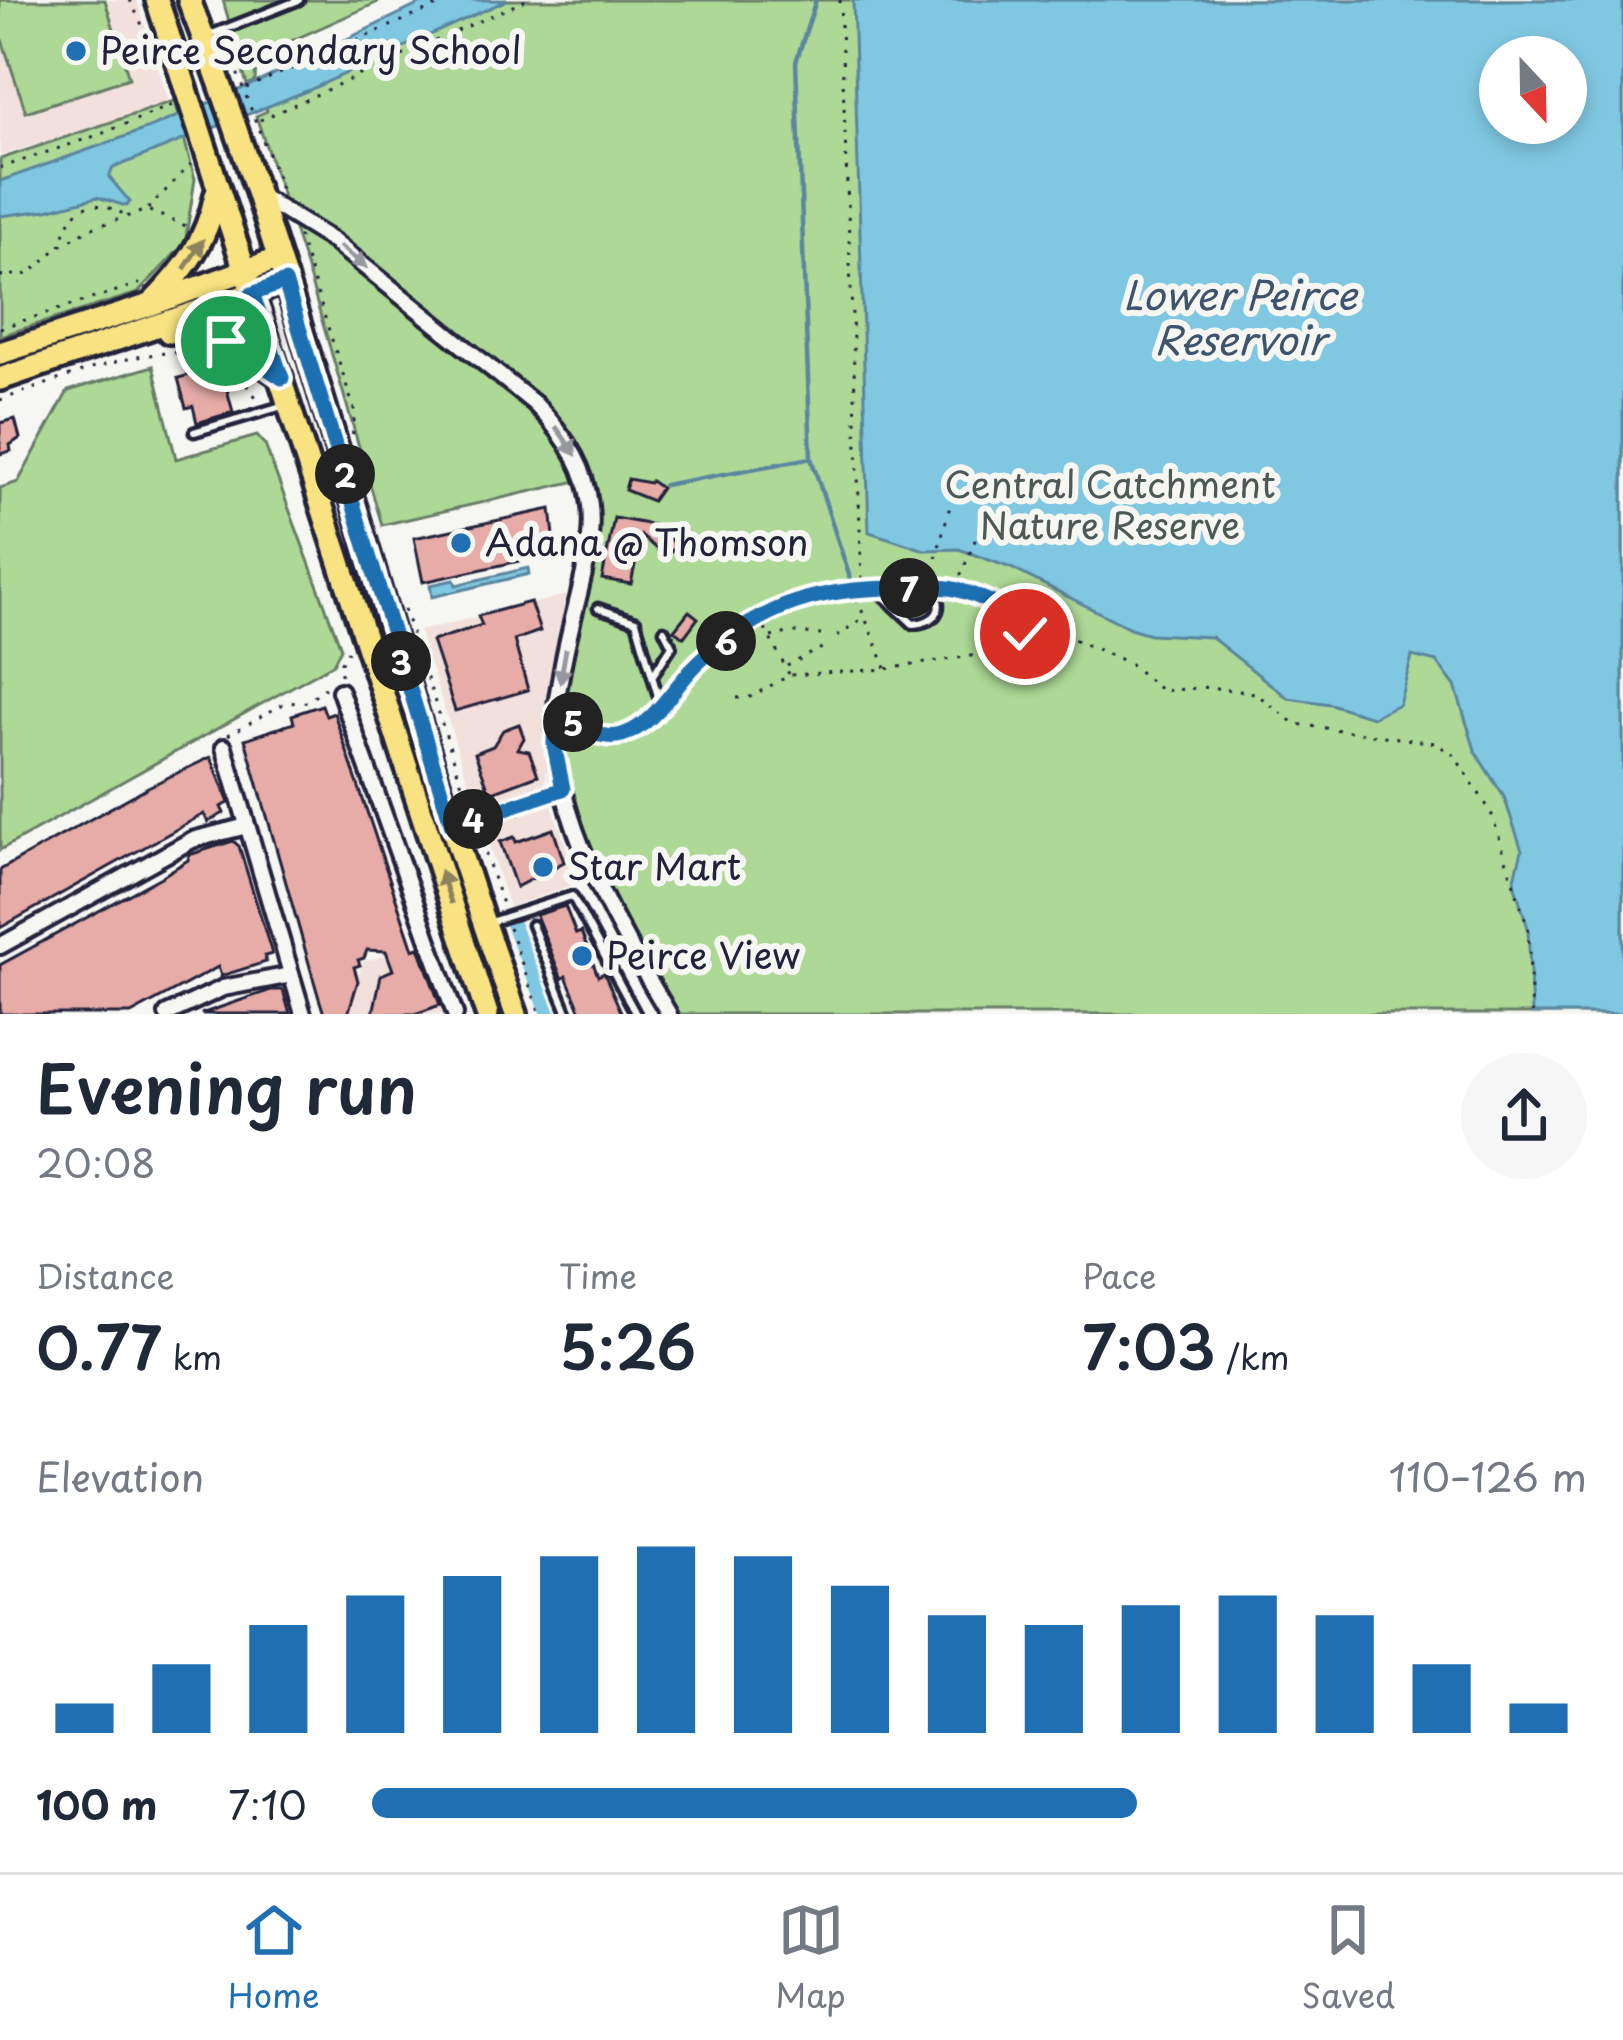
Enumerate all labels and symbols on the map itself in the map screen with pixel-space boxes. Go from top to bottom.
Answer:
place label: Peirce Secondary School [100,22,522,76]
north arrow [1479,36,1587,144]
marker: Peirce Secondary School [63,38,89,64]
one-way arrow [182,237,204,270]
one-way arrow [337,244,368,269]
water label: Lower Peirce Reservoir [1123,264,1359,368]
pin [175,290,277,392]
one-way arrow [554,425,577,457]
pin: 2 [315,444,375,504]
park label: Central Catchment Nature Reserve [944,456,1276,551]
place label: Adana @ Thomson [485,514,809,568]
marker: Adana @ Thomson [448,530,474,556]
pin: 7 [879,558,939,618]
pin [974,583,1076,685]
pin: 6 [696,611,756,671]
pin: 3 [371,631,431,691]
one-way arrow [553,648,571,686]
pin: 5 [543,692,603,752]
pin: 4 [443,789,503,849]
place label: Star Mart [567,838,741,892]
marker: Star Mart [530,854,556,880]
one-way arrow [435,868,454,905]
place label: Peirce View [606,927,800,981]
marker: Peirce View [569,943,595,969]

